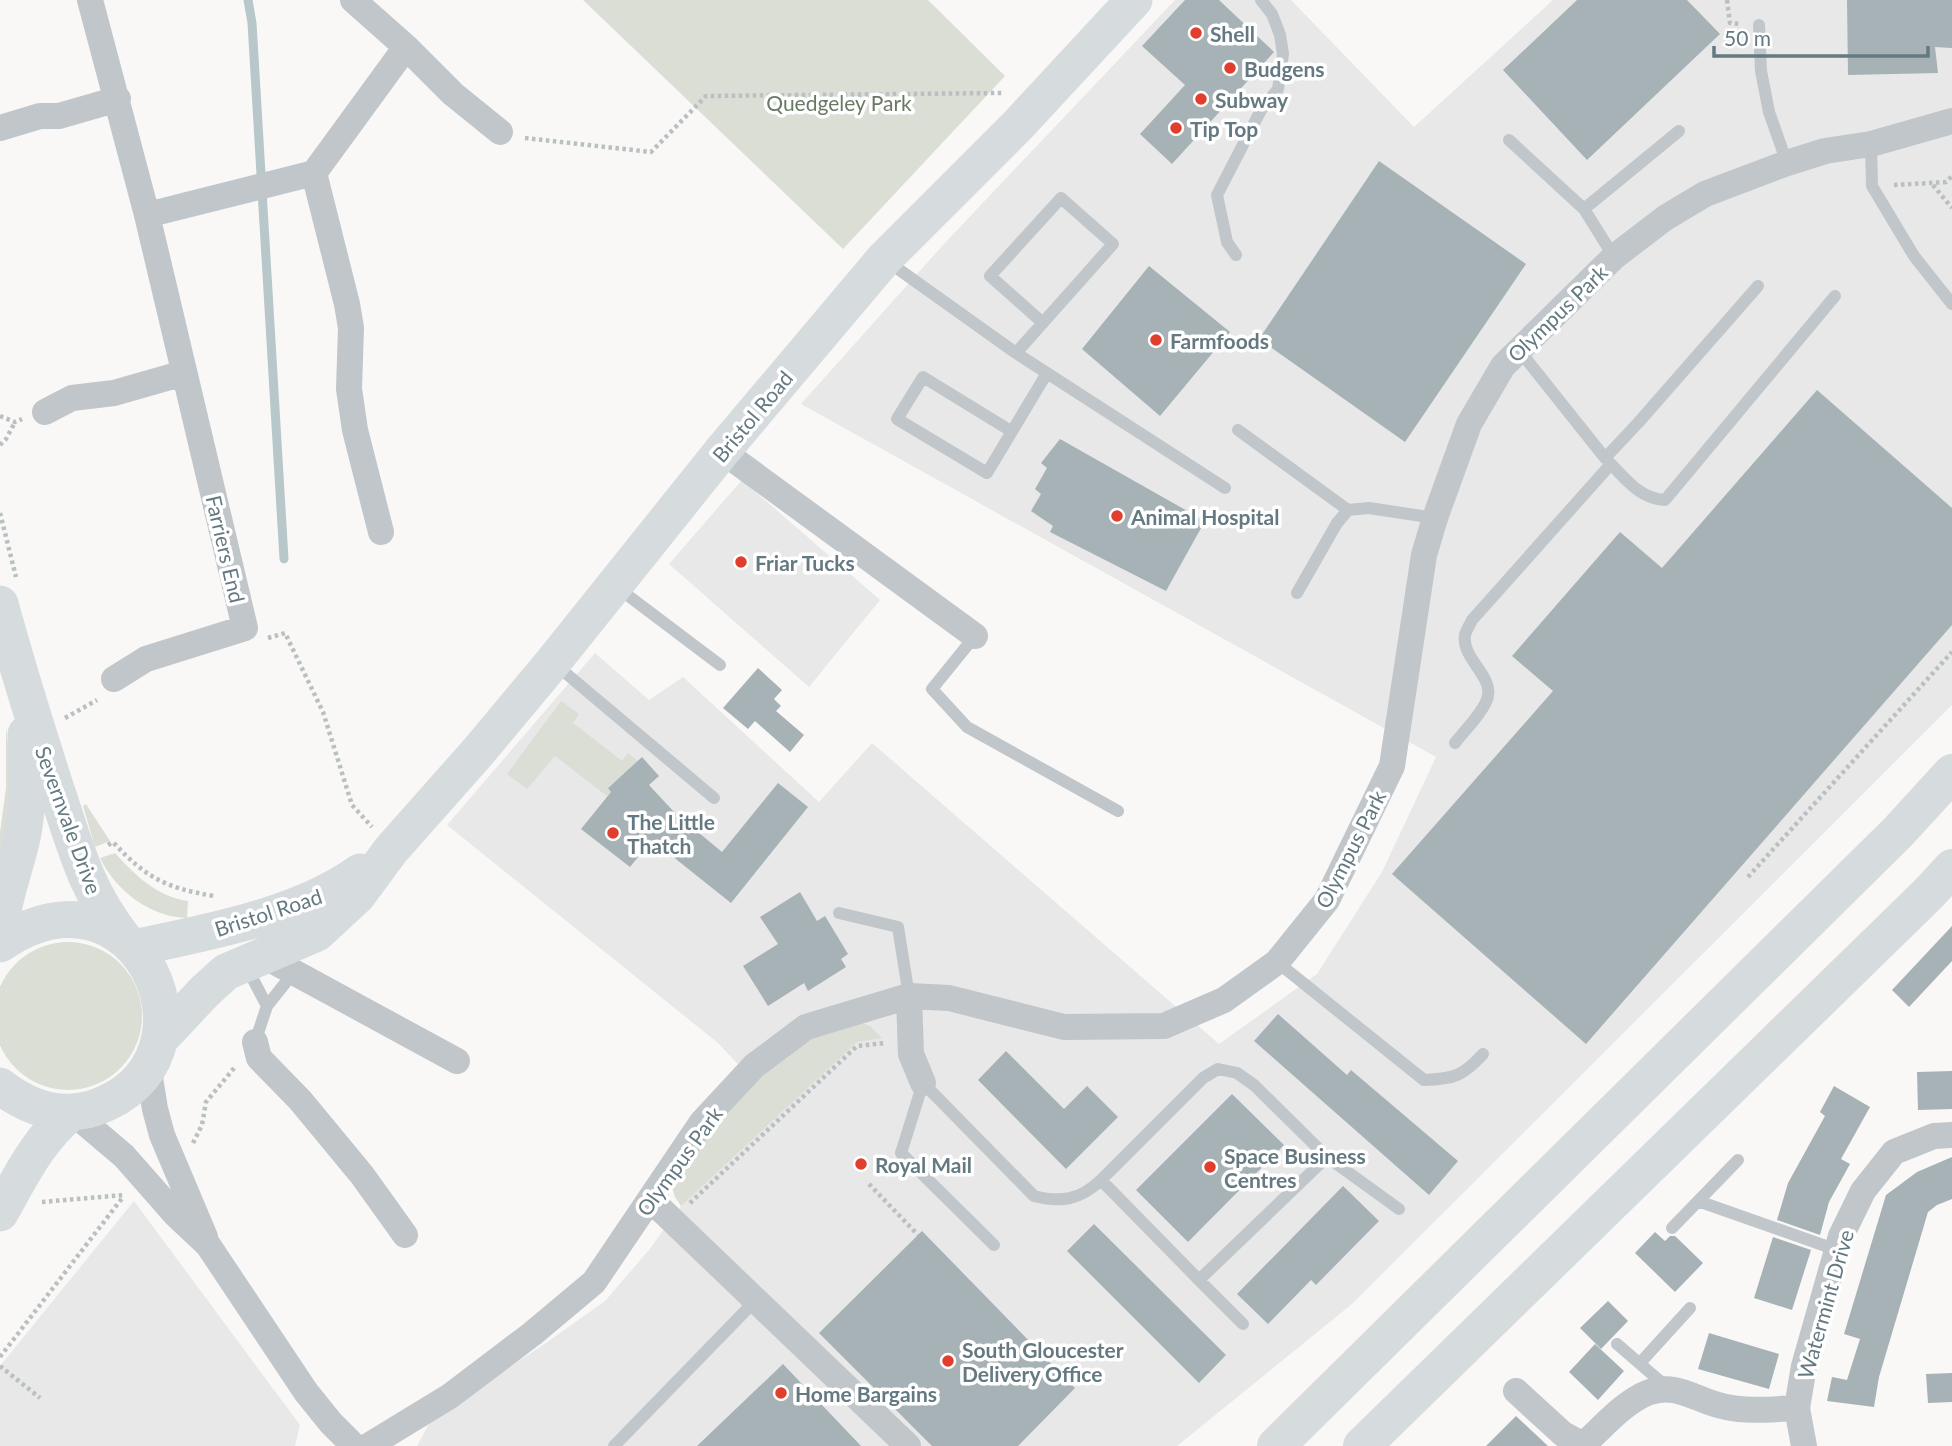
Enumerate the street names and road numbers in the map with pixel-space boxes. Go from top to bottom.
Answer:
street label: Olympus Park [1502,259,1612,367]
street label: Bristol Road [707,365,797,467]
street label: Farriers End [201,493,251,605]
street label: Severnvale Drive [31,743,107,897]
street label: Olympus Park [1310,786,1390,912]
street label: Bristol Road [211,883,325,941]
street label: Olympus Park [631,1101,727,1220]
street label: Watermint Drive [1792,1227,1858,1381]

